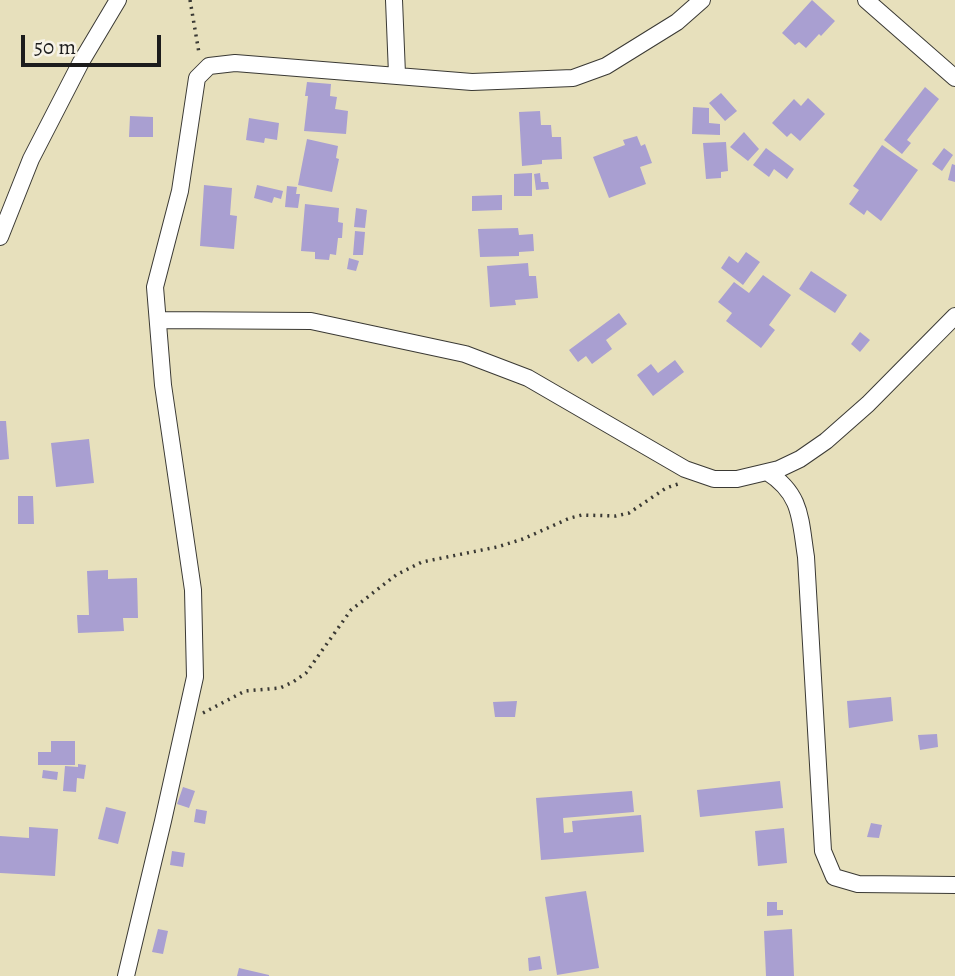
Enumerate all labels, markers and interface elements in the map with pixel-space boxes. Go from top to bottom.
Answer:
scale bar [24,21,164,65]
text: 50 m [34,33,76,61]

